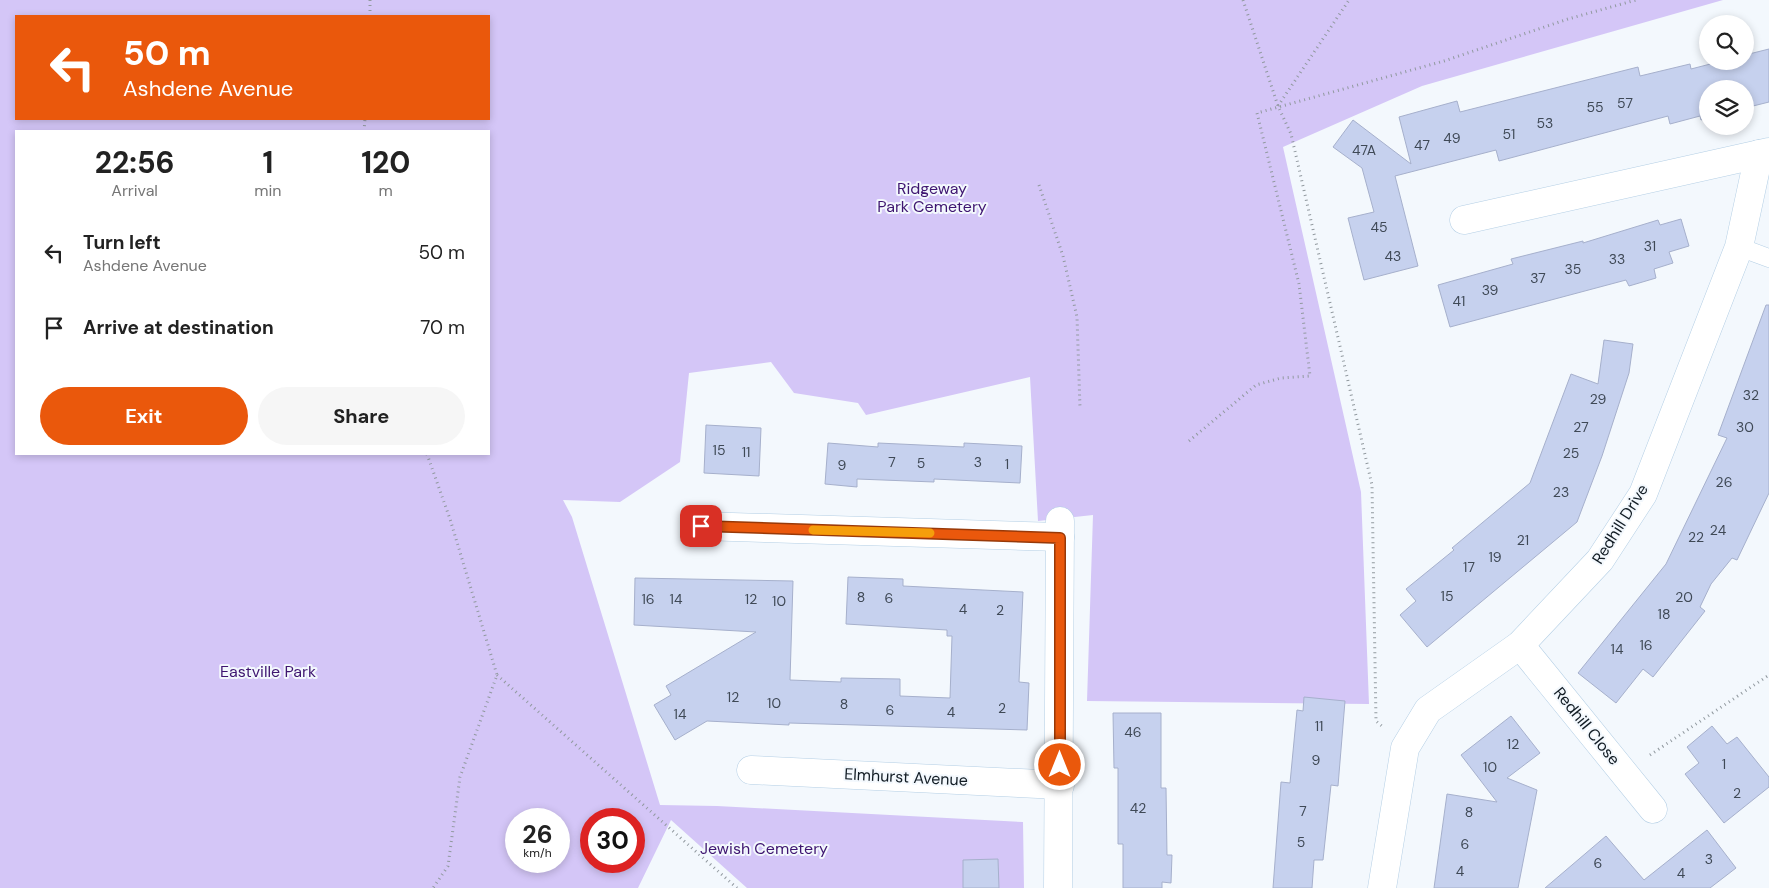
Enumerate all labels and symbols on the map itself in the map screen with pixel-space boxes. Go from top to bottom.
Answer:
house number: 57 [1617,94,1633,112]
house number: 55 [1586,98,1604,116]
house number: 53 [1537,114,1553,132]
house number: 51 [1503,125,1515,143]
house number: 49 [1443,129,1461,147]
house number: 47 [1414,136,1430,154]
house number: 47A [1352,141,1376,159]
park label: Ridgeway Park Cemetery [877,178,987,217]
house number: 45 [1370,218,1388,236]
house number: 31 [1644,237,1656,255]
house number: 43 [1385,247,1401,265]
house number: 33 [1609,250,1625,268]
house number: 35 [1565,260,1581,278]
house number: 37 [1530,269,1546,287]
house number: 39 [1482,281,1499,299]
house number: 41 [1453,292,1465,310]
house number: 32 [1743,386,1759,404]
house number: 29 [1590,390,1607,408]
house number: 27 [1573,418,1589,436]
house number: 30 [1736,418,1754,436]
house number: 15 [713,441,725,459]
house number: 11 [742,443,750,461]
house number: 25 [1563,444,1579,462]
house number: 7 [888,453,896,471]
house number: 3 [974,453,982,471]
house number: 5 [917,454,925,472]
house number: 1 [1005,455,1009,473]
house number: 9 [838,456,847,474]
house number: 26 [1716,473,1732,491]
street label: Redhill Drive [1587,480,1653,568]
house number: 23 [1553,483,1569,501]
pin [680,505,722,547]
house number: 24 [1710,521,1727,539]
house number: 22 [1688,528,1704,546]
house number: 21 [1517,531,1529,549]
house number: 19 [1488,548,1502,566]
house number: 17 [1463,558,1475,576]
house number: 15 [1441,587,1453,605]
house number: 8 [857,588,865,606]
house number: 20 [1675,588,1693,606]
house number: 6 [885,589,893,607]
house number: 16 [641,590,655,608]
house number: 14 [670,590,683,608]
house number: 12 [745,590,757,608]
house number: 10 [772,592,786,610]
house number: 4 [959,600,968,618]
house number: 2 [996,601,1004,619]
house number: 18 [1658,605,1670,623]
house number: 16 [1639,636,1653,654]
house number: 14 [1611,640,1624,658]
park label: Eastville Park [220,661,316,682]
street label: Redhill Close [1549,683,1625,769]
house number: 12 [727,688,739,706]
house number: 10 [767,694,781,712]
house number: 8 [840,695,848,713]
house number: 2 [998,699,1006,717]
house number: 6 [886,701,894,719]
house number: 4 [947,703,956,721]
house number: 14 [674,705,687,723]
house number: 11 [1315,717,1323,735]
house number: 46 [1124,723,1142,741]
house number: 12 [1507,735,1519,753]
position arrow [1033,738,1085,790]
house number: 9 [1312,751,1321,769]
house number: 1 [1722,755,1726,773]
house number: 10 [1483,758,1497,776]
street label: Elmhurst Avenue [844,763,968,791]
house number: 2 [1733,784,1741,802]
house number: 42 [1130,799,1146,817]
house number: 7 [1299,802,1307,820]
house number: 8 [1465,803,1473,821]
speed limit sign: 30 [580,808,645,873]
house number: 5 [1297,833,1305,851]
house number: 6 [1461,835,1469,853]
park label: Jewish Cemetery [700,838,828,859]
house number: 3 [1705,850,1713,868]
house number: 6 [1594,854,1602,872]
house number: 4 [1456,862,1465,880]
house number: 4 [1677,864,1686,882]

